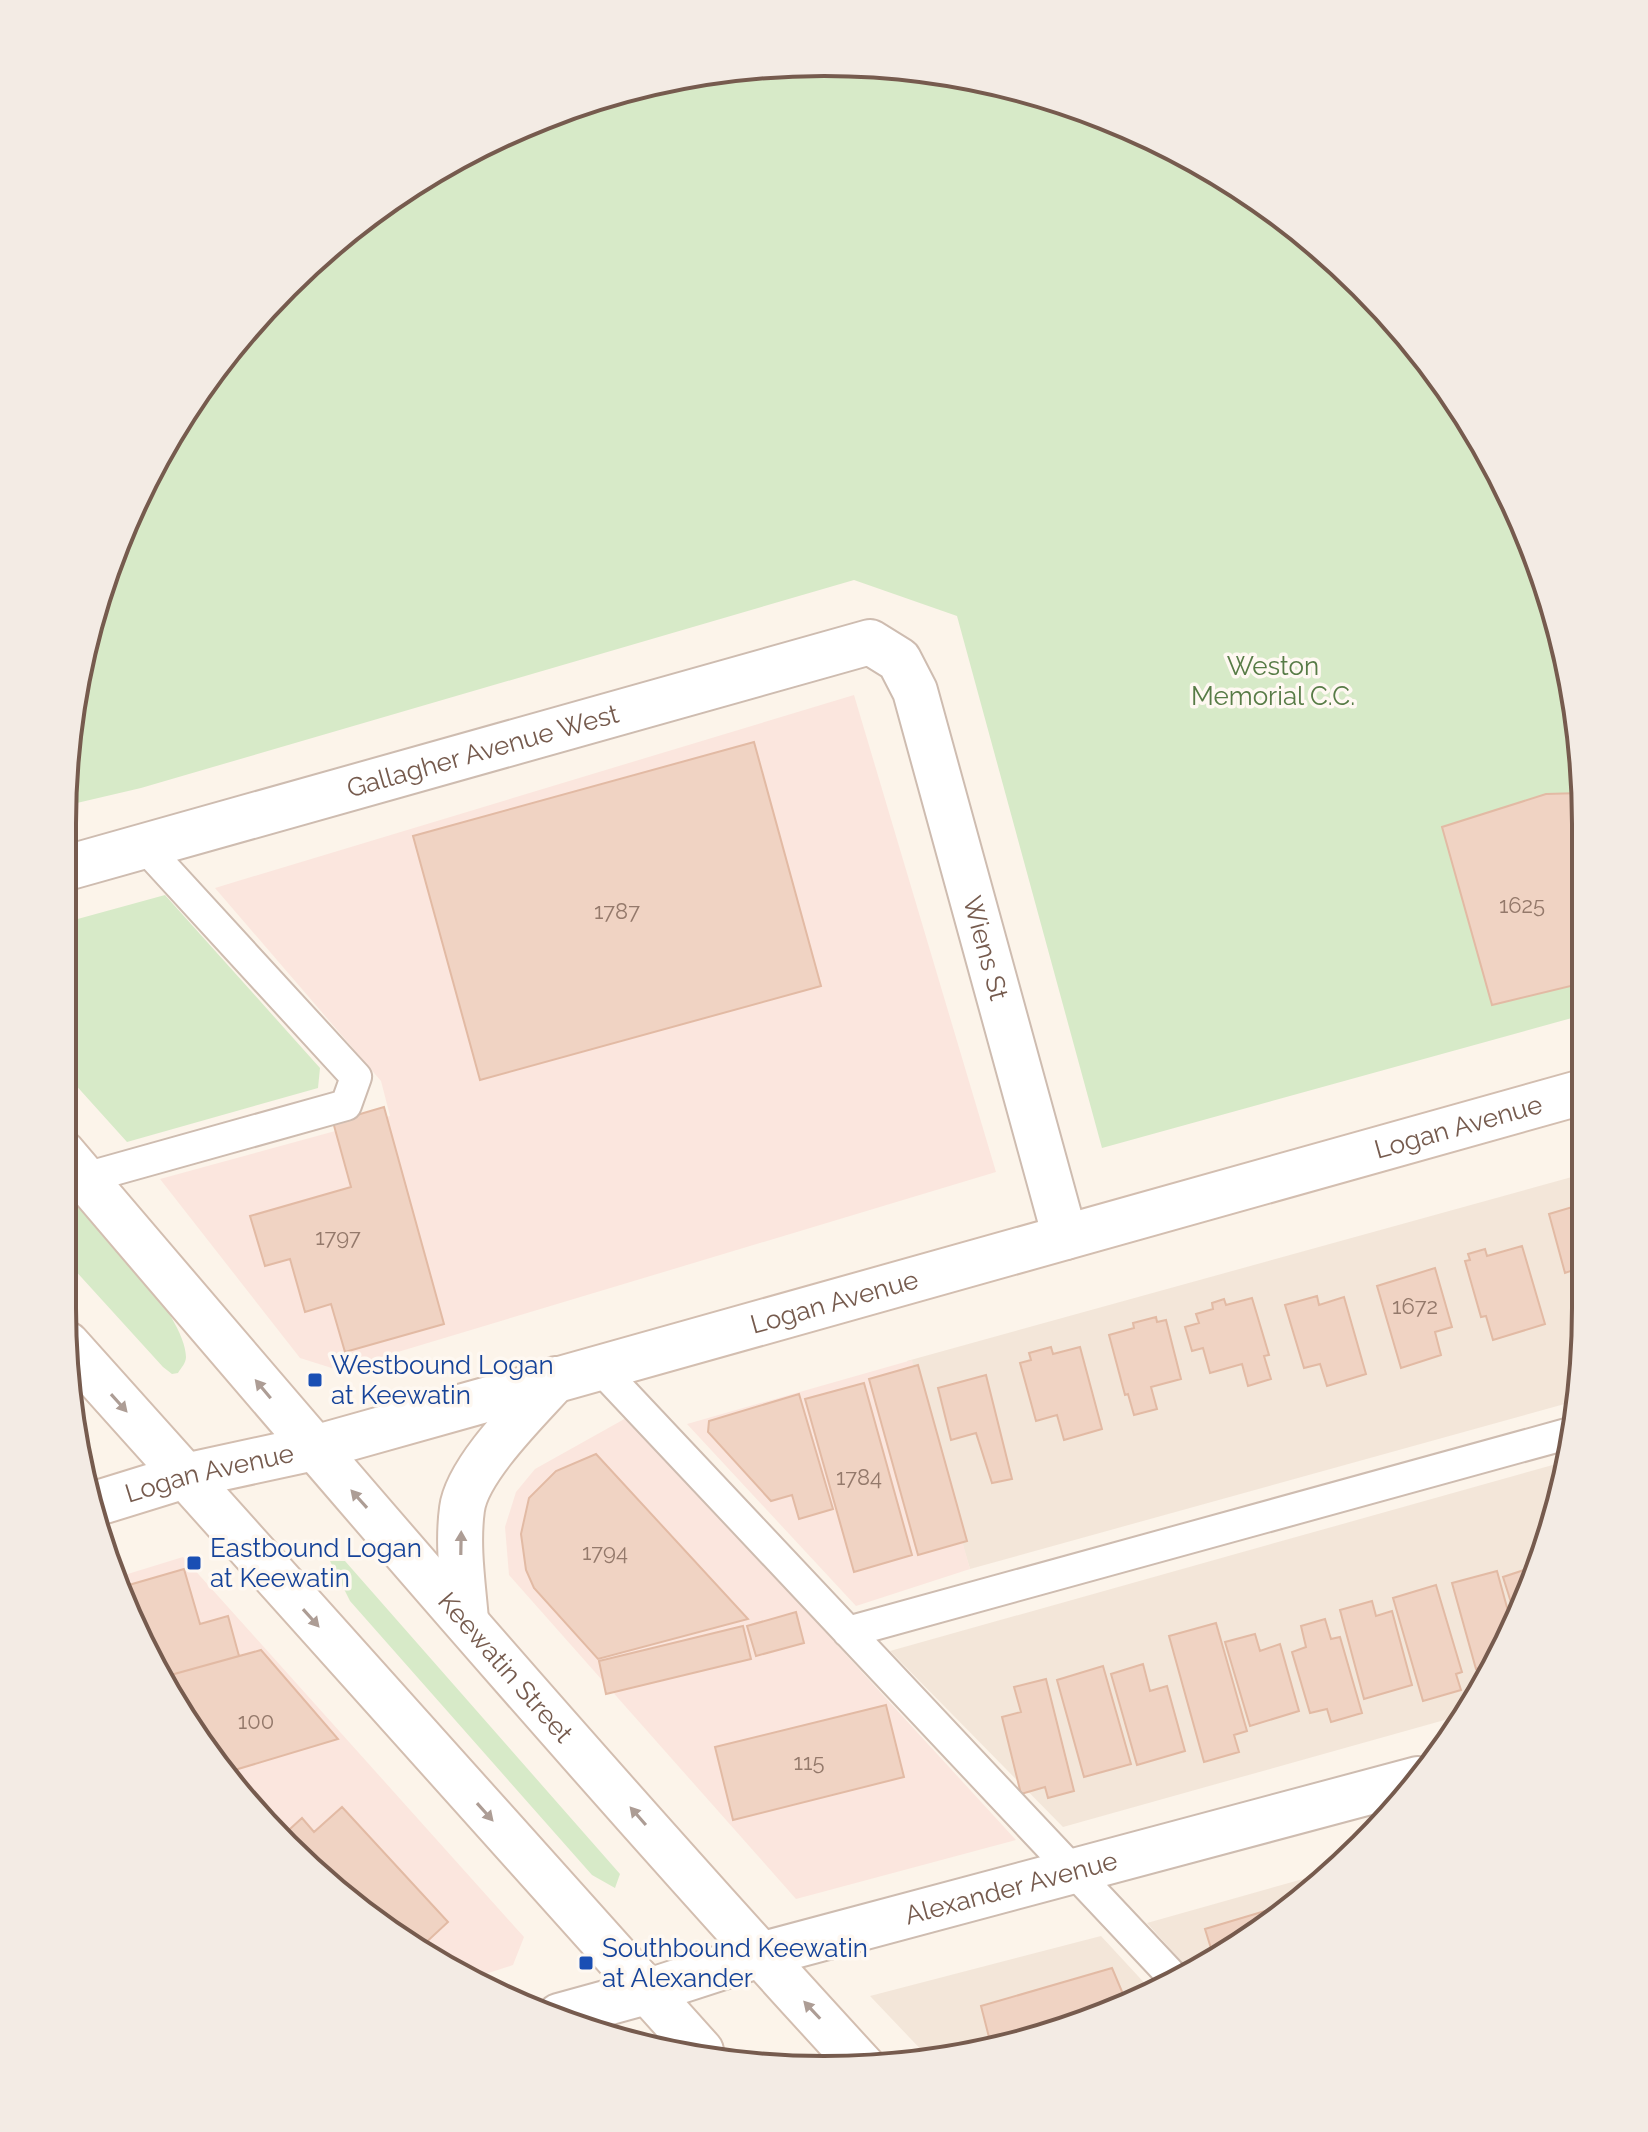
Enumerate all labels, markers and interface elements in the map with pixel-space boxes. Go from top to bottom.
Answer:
park label: Weston Memorial C.C. [1191,651,1355,711]
street label: Gallagher Avenue West [343,698,622,803]
house number: 1625 [1499,892,1545,918]
street label: Wiens St [957,893,1014,1004]
house number: 1787 [594,898,640,924]
street label: Logan Avenue [1371,1089,1546,1165]
house number: 1797 [315,1224,361,1250]
street label: Logan Avenue [747,1264,922,1340]
house number: 1672 [1392,1293,1438,1319]
place label: Westbound Logan at Keewatin [331,1350,554,1410]
marker: Westbound Logan at Keewatin [306,1371,324,1389]
one-way arrow [255,1379,272,1399]
one-way arrow [109,1393,127,1412]
street label: Logan Avenue [121,1438,297,1509]
house number: 1784 [836,1464,882,1490]
one-way arrow [350,1490,368,1509]
one-way arrow [455,1530,467,1555]
place label: Eastbound Logan at Keewatin [210,1533,422,1593]
house number: 1794 [582,1539,628,1565]
marker: Eastbound Logan at Keewatin [185,1554,203,1572]
street label: Keewatin Street [432,1586,579,1749]
one-way arrow [302,1609,320,1628]
house number: 100 [238,1708,274,1734]
house number: 115 [794,1749,824,1775]
one-way arrow [476,1801,493,1821]
one-way arrow [630,1807,648,1826]
street label: Alexander Avenue [901,1845,1121,1931]
place label: Southbound Keewatin at Alexander [602,1933,868,1993]
marker: Southbound Keewatin at Alexander [577,1954,595,1972]
one-way arrow [803,2001,821,2020]

